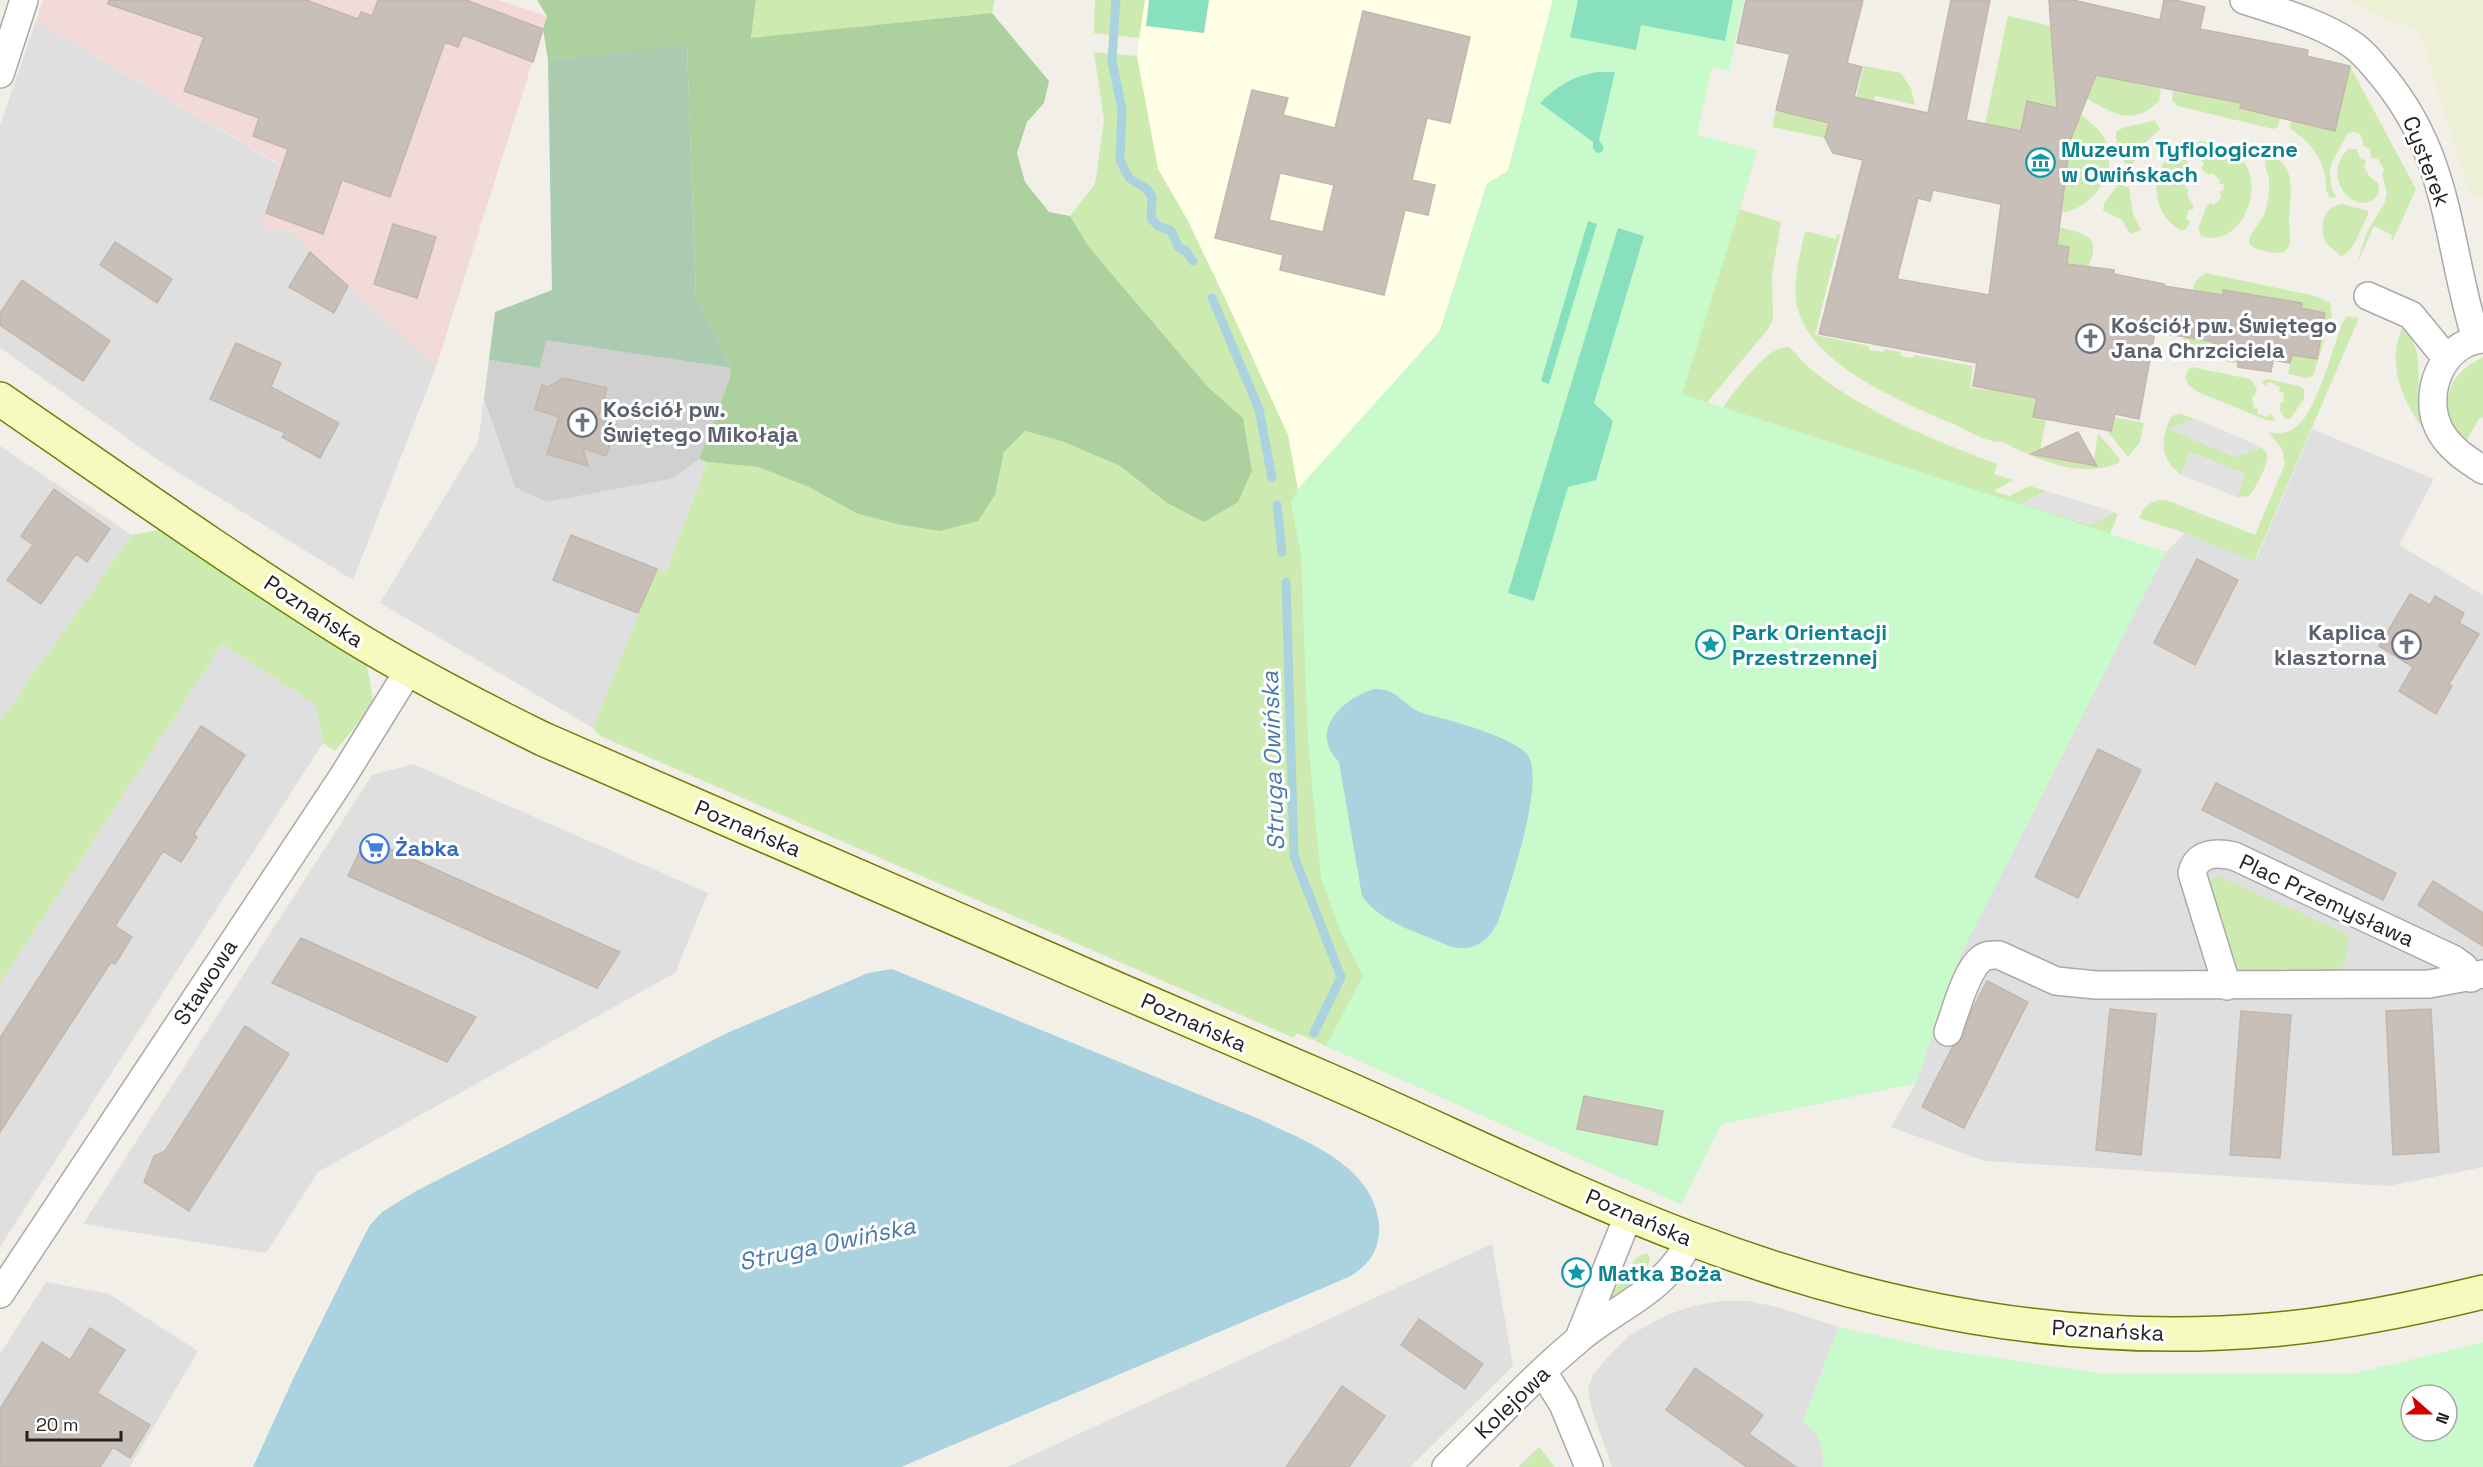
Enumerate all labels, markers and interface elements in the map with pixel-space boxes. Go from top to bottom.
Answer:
street label: Cysterek [2397,112,2457,210]
place label: Muzeum Tyflologiczne w Owińskach [2061,135,2298,188]
museum icon: Muzeum Tyflologiczne w Owińskach [2024,146,2056,178]
place label: Kościół pw. Świętego Jana Chrzciciela [2111,311,2337,364]
church icon: Kościół pw. Świętego Jana Chrzciciela [2074,322,2106,354]
place label: Kościół pw. Świętego Mikołaja [603,395,799,448]
church icon: Kościół pw. Świętego Mikołaja [566,406,598,438]
street label: Poznańska [259,568,369,654]
place label: Park Orientacji Przestrzennej [1732,618,1887,671]
place label: Kaplica klasztorna [2274,618,2386,671]
place icon: Park Orientacji Przestrzennej [1695,629,1727,661]
church icon: Kaplica klasztorna [2391,629,2423,661]
water label: Struga Owińska [1254,670,1291,851]
street label: Poznańska [691,793,806,863]
supermarket icon: Żabka [358,832,390,864]
place label: Żabka [395,834,460,862]
street label: Plac Przemysława [2235,847,2419,953]
street label: Stawowa [167,933,243,1030]
street label: Poznańska [1137,986,1252,1058]
street label: Poznańska [1582,1182,1697,1252]
water label: Struga Owińska [736,1210,918,1277]
place icon: Matka Boża [1561,1257,1593,1289]
place label: Matka Boża [1598,1259,1722,1287]
street label: Poznańska [2051,1313,2165,1347]
street label: Kolejowa [1469,1359,1556,1445]
north arrow [2399,1383,2459,1443]
scale bar [27,1404,122,1442]
text: N [2431,1409,2454,1427]
text: 20 m [36,1413,79,1436]

